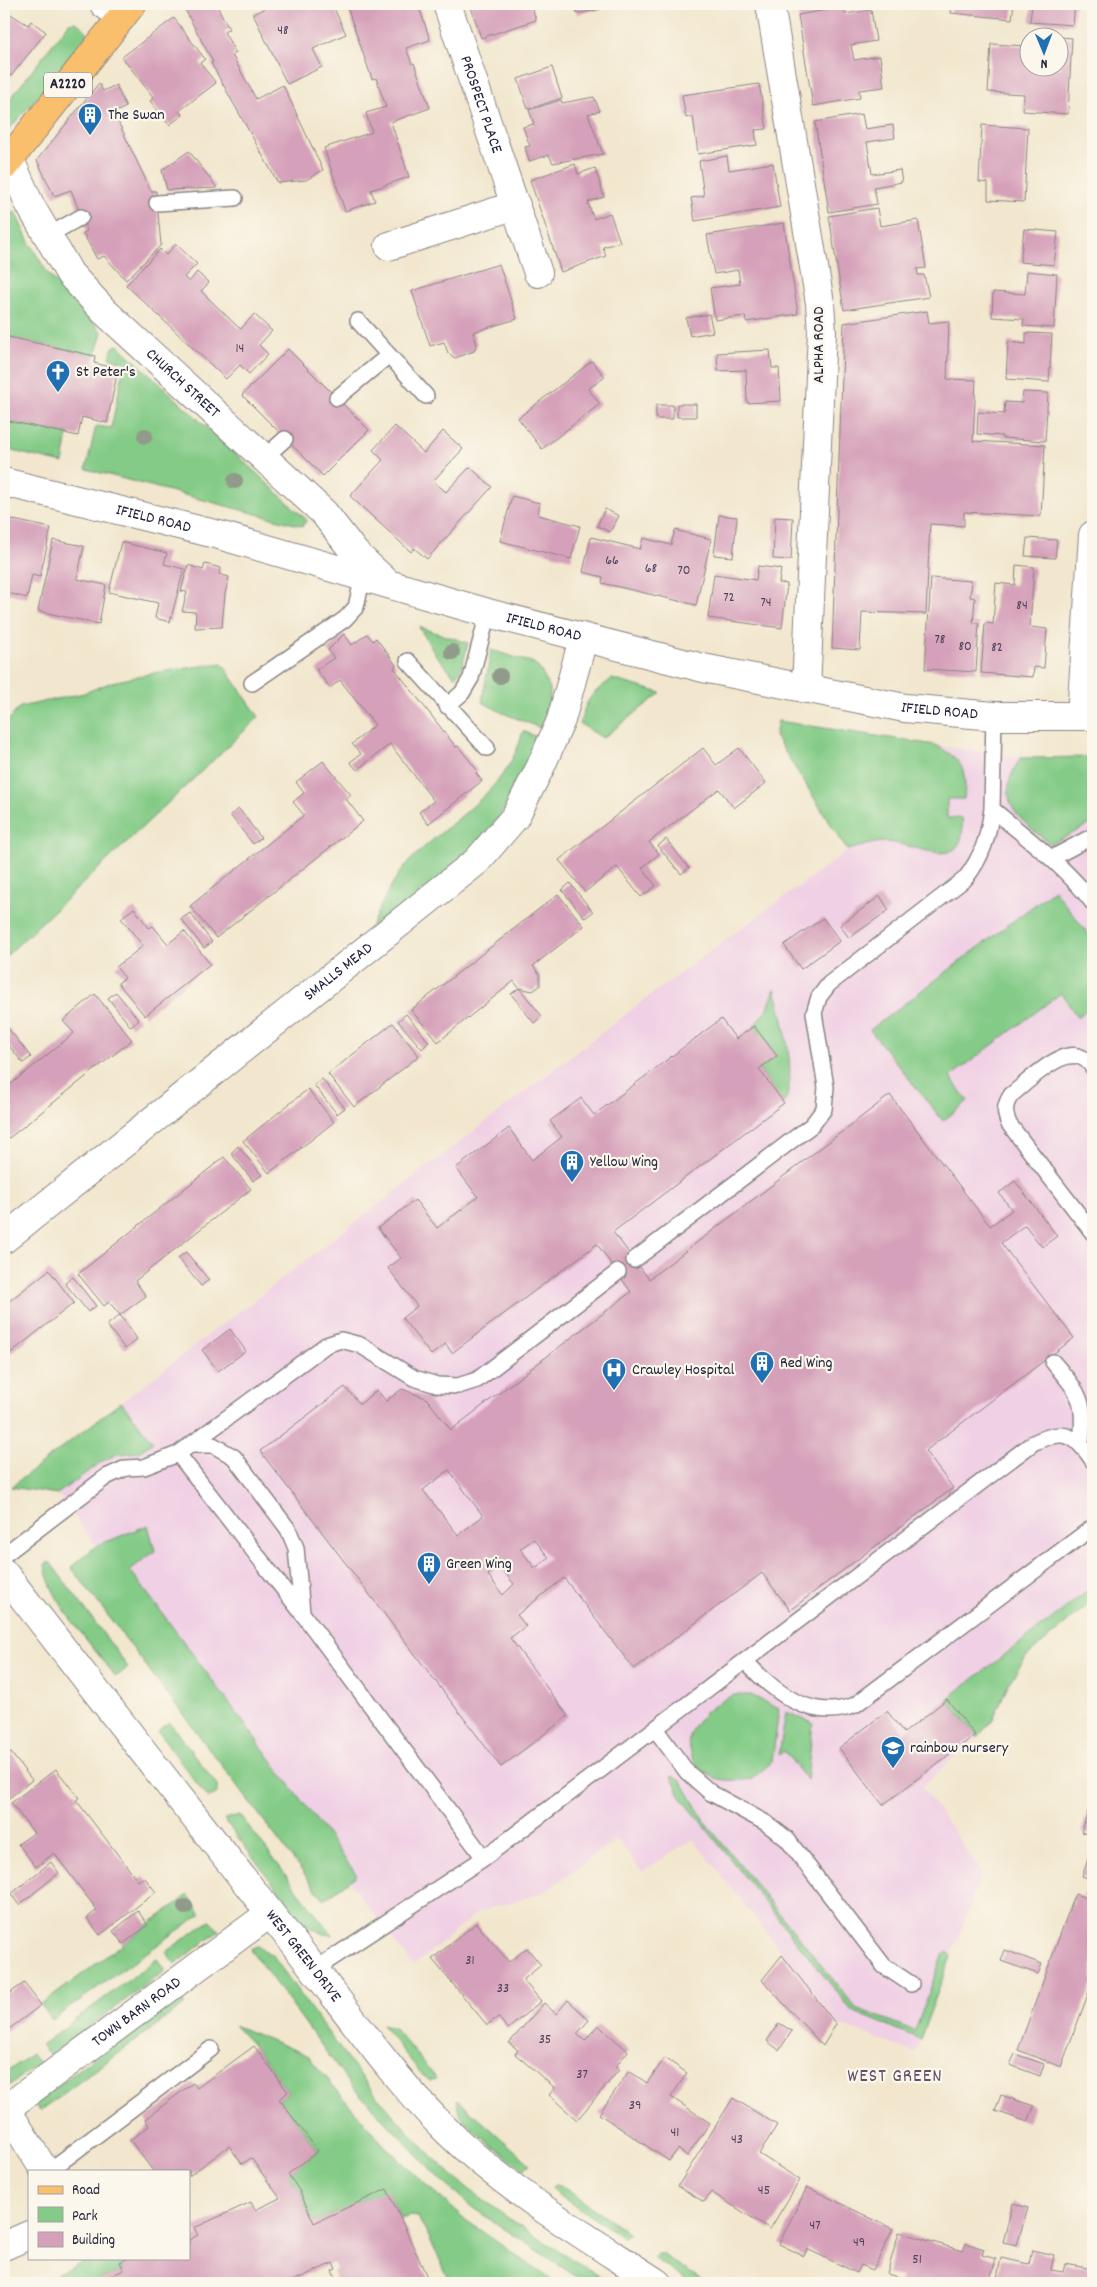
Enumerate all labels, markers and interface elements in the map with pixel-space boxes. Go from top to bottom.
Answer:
house number: 48 [277,21,289,41]
north arrow [1020,28,1070,78]
street label: PROSPECT PLACE [454,53,508,157]
text: N [1040,53,1048,73]
road number: A2220 [44,72,92,98]
building icon: The Swan [77,102,103,136]
place label: The Swan [108,104,165,127]
street label: ALPHA ROAD [808,306,831,384]
house number: 14 [236,339,244,359]
street label: CHURCH STREET [140,343,225,424]
church icon: St Peter's [45,359,71,393]
place label: St Peter's [76,361,136,384]
street label: IFIELD ROAD [113,498,194,539]
house number: 66 [605,551,619,571]
house number: 68 [645,559,658,579]
house number: 70 [678,561,691,581]
house number: 72 [723,588,735,608]
house number: 74 [760,593,772,613]
house number: 84 [1016,596,1028,616]
street label: IFIELD ROAD [504,607,584,648]
house number: 78 [935,630,946,650]
house number: 80 [958,637,972,657]
house number: 82 [991,638,1003,658]
street label: IFIELD ROAD [899,696,979,726]
street label: SMALLS MEAD [299,937,378,1007]
building icon: Yellow Wing [559,1149,585,1183]
place label: Yellow Wing [590,1151,658,1174]
building icon: Red Wing [749,1350,775,1384]
place label: Red Wing [780,1352,833,1375]
hospital icon: Crawley Hospital [601,1357,627,1391]
place label: Crawley Hospital [632,1359,734,1382]
building icon: Green Wing [416,1551,442,1585]
place label: Green Wing [446,1553,512,1576]
school or university icon: rainbow nursery [880,1735,906,1769]
place label: rainbow nursery [910,1737,1009,1760]
street label: WEST GREEN DRIVE [260,1905,347,2008]
house number: 31 [465,1951,475,1971]
street label: TOWN BARN ROAD [87,1971,186,2053]
house number: 33 [497,1979,509,1999]
house number: 35 [539,2030,551,2050]
district label: WEST GREEN [847,2064,943,2091]
house number: 37 [576,2065,588,2085]
house number: 39 [629,2096,641,2116]
house number: 41 [671,2123,679,2143]
house number: 43 [731,2130,743,2150]
legend [28,2170,190,2260]
text: Road [72,2180,100,2202]
house number: 45 [758,2181,770,2201]
text: Park [72,2206,98,2228]
house number: 47 [809,2216,821,2236]
text: Building [72,2230,115,2252]
house number: 49 [853,2233,865,2253]
house number: 51 [912,2250,922,2270]

